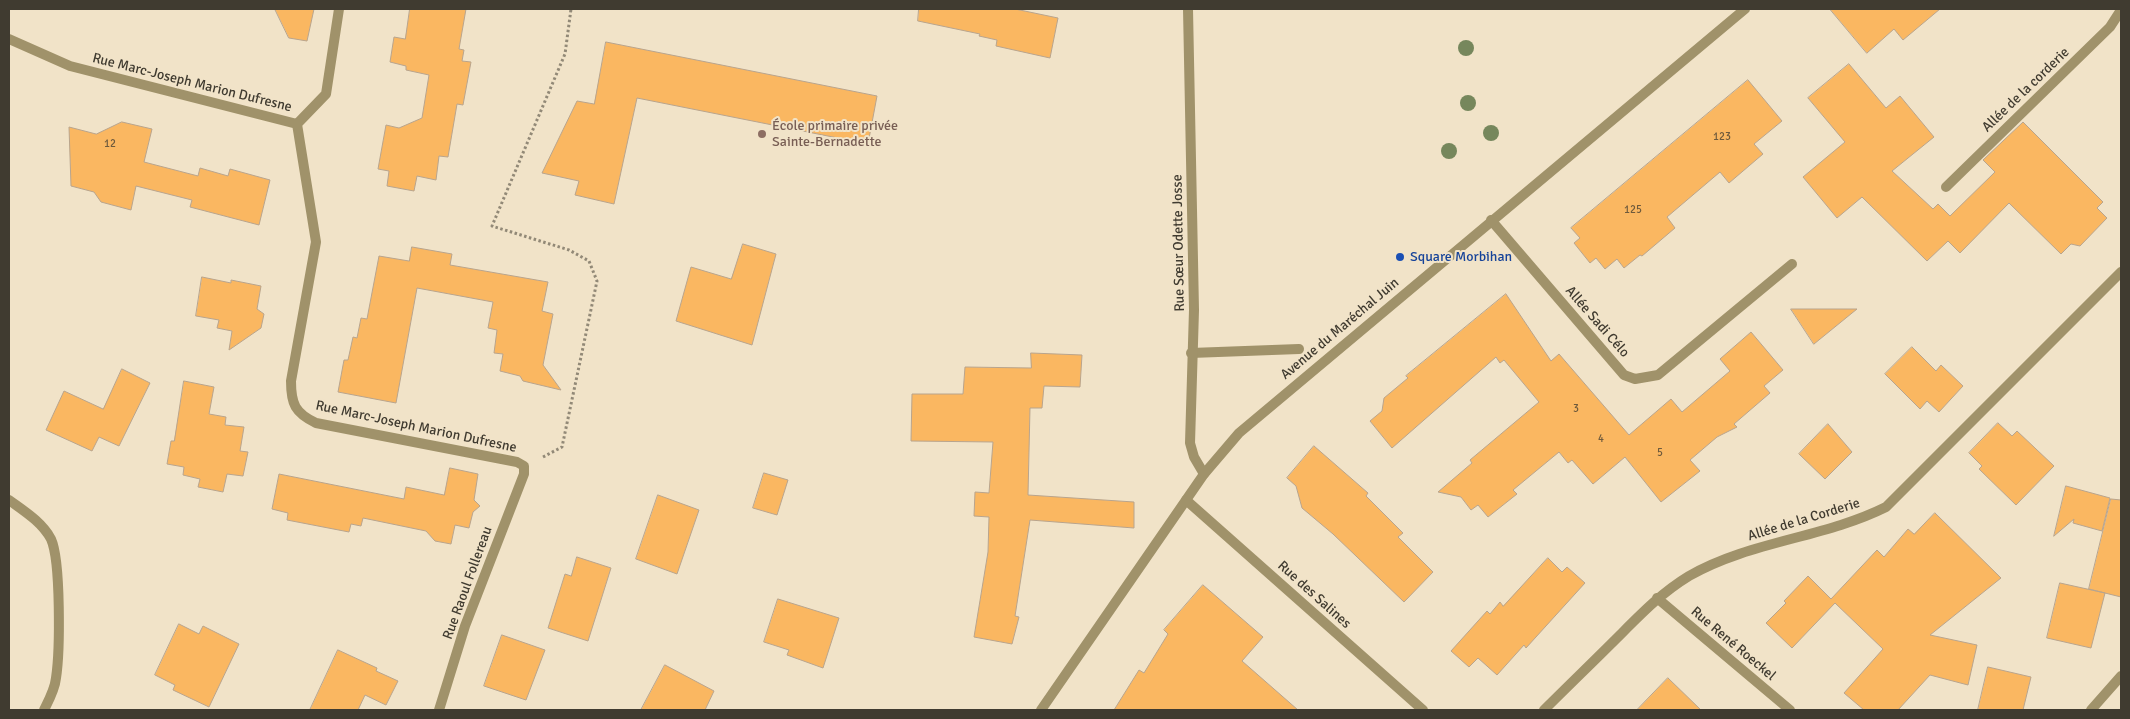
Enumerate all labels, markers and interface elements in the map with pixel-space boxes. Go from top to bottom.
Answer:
street label: Allée de la corderie [1979,44,2073,136]
street label: Rue Marc-Joseph Marion Dufresne [90,50,294,116]
place label: École primaire privée Sainte-Bernadette [772,118,898,150]
marker: École primaire privée Sainte-Bernadette [756,128,768,140]
house number: 123 [1713,130,1731,144]
house number: 12 [104,137,116,151]
street label: Rue Sœur Odette Josse [1169,174,1189,312]
house number: 125 [1624,203,1642,217]
place label: Square Morbihan [1410,249,1512,265]
marker: Square Morbihan [1394,251,1406,263]
street label: Avenue du Maréchal Juin [1277,275,1403,383]
street label: Allée Sadi Célo [1561,283,1633,361]
street label: Rue Marc-Joseph Marion Dufresne [314,397,518,457]
house number: 3 [1573,402,1579,416]
house number: 4 [1598,432,1604,446]
house number: 5 [1657,446,1663,460]
street label: Allée de la Corderie [1746,495,1862,545]
street label: Rue Raoul Follereau [440,524,496,642]
street label: Rue des Salines [1274,558,1354,632]
street label: Rue René Roeckel [1687,604,1779,684]

